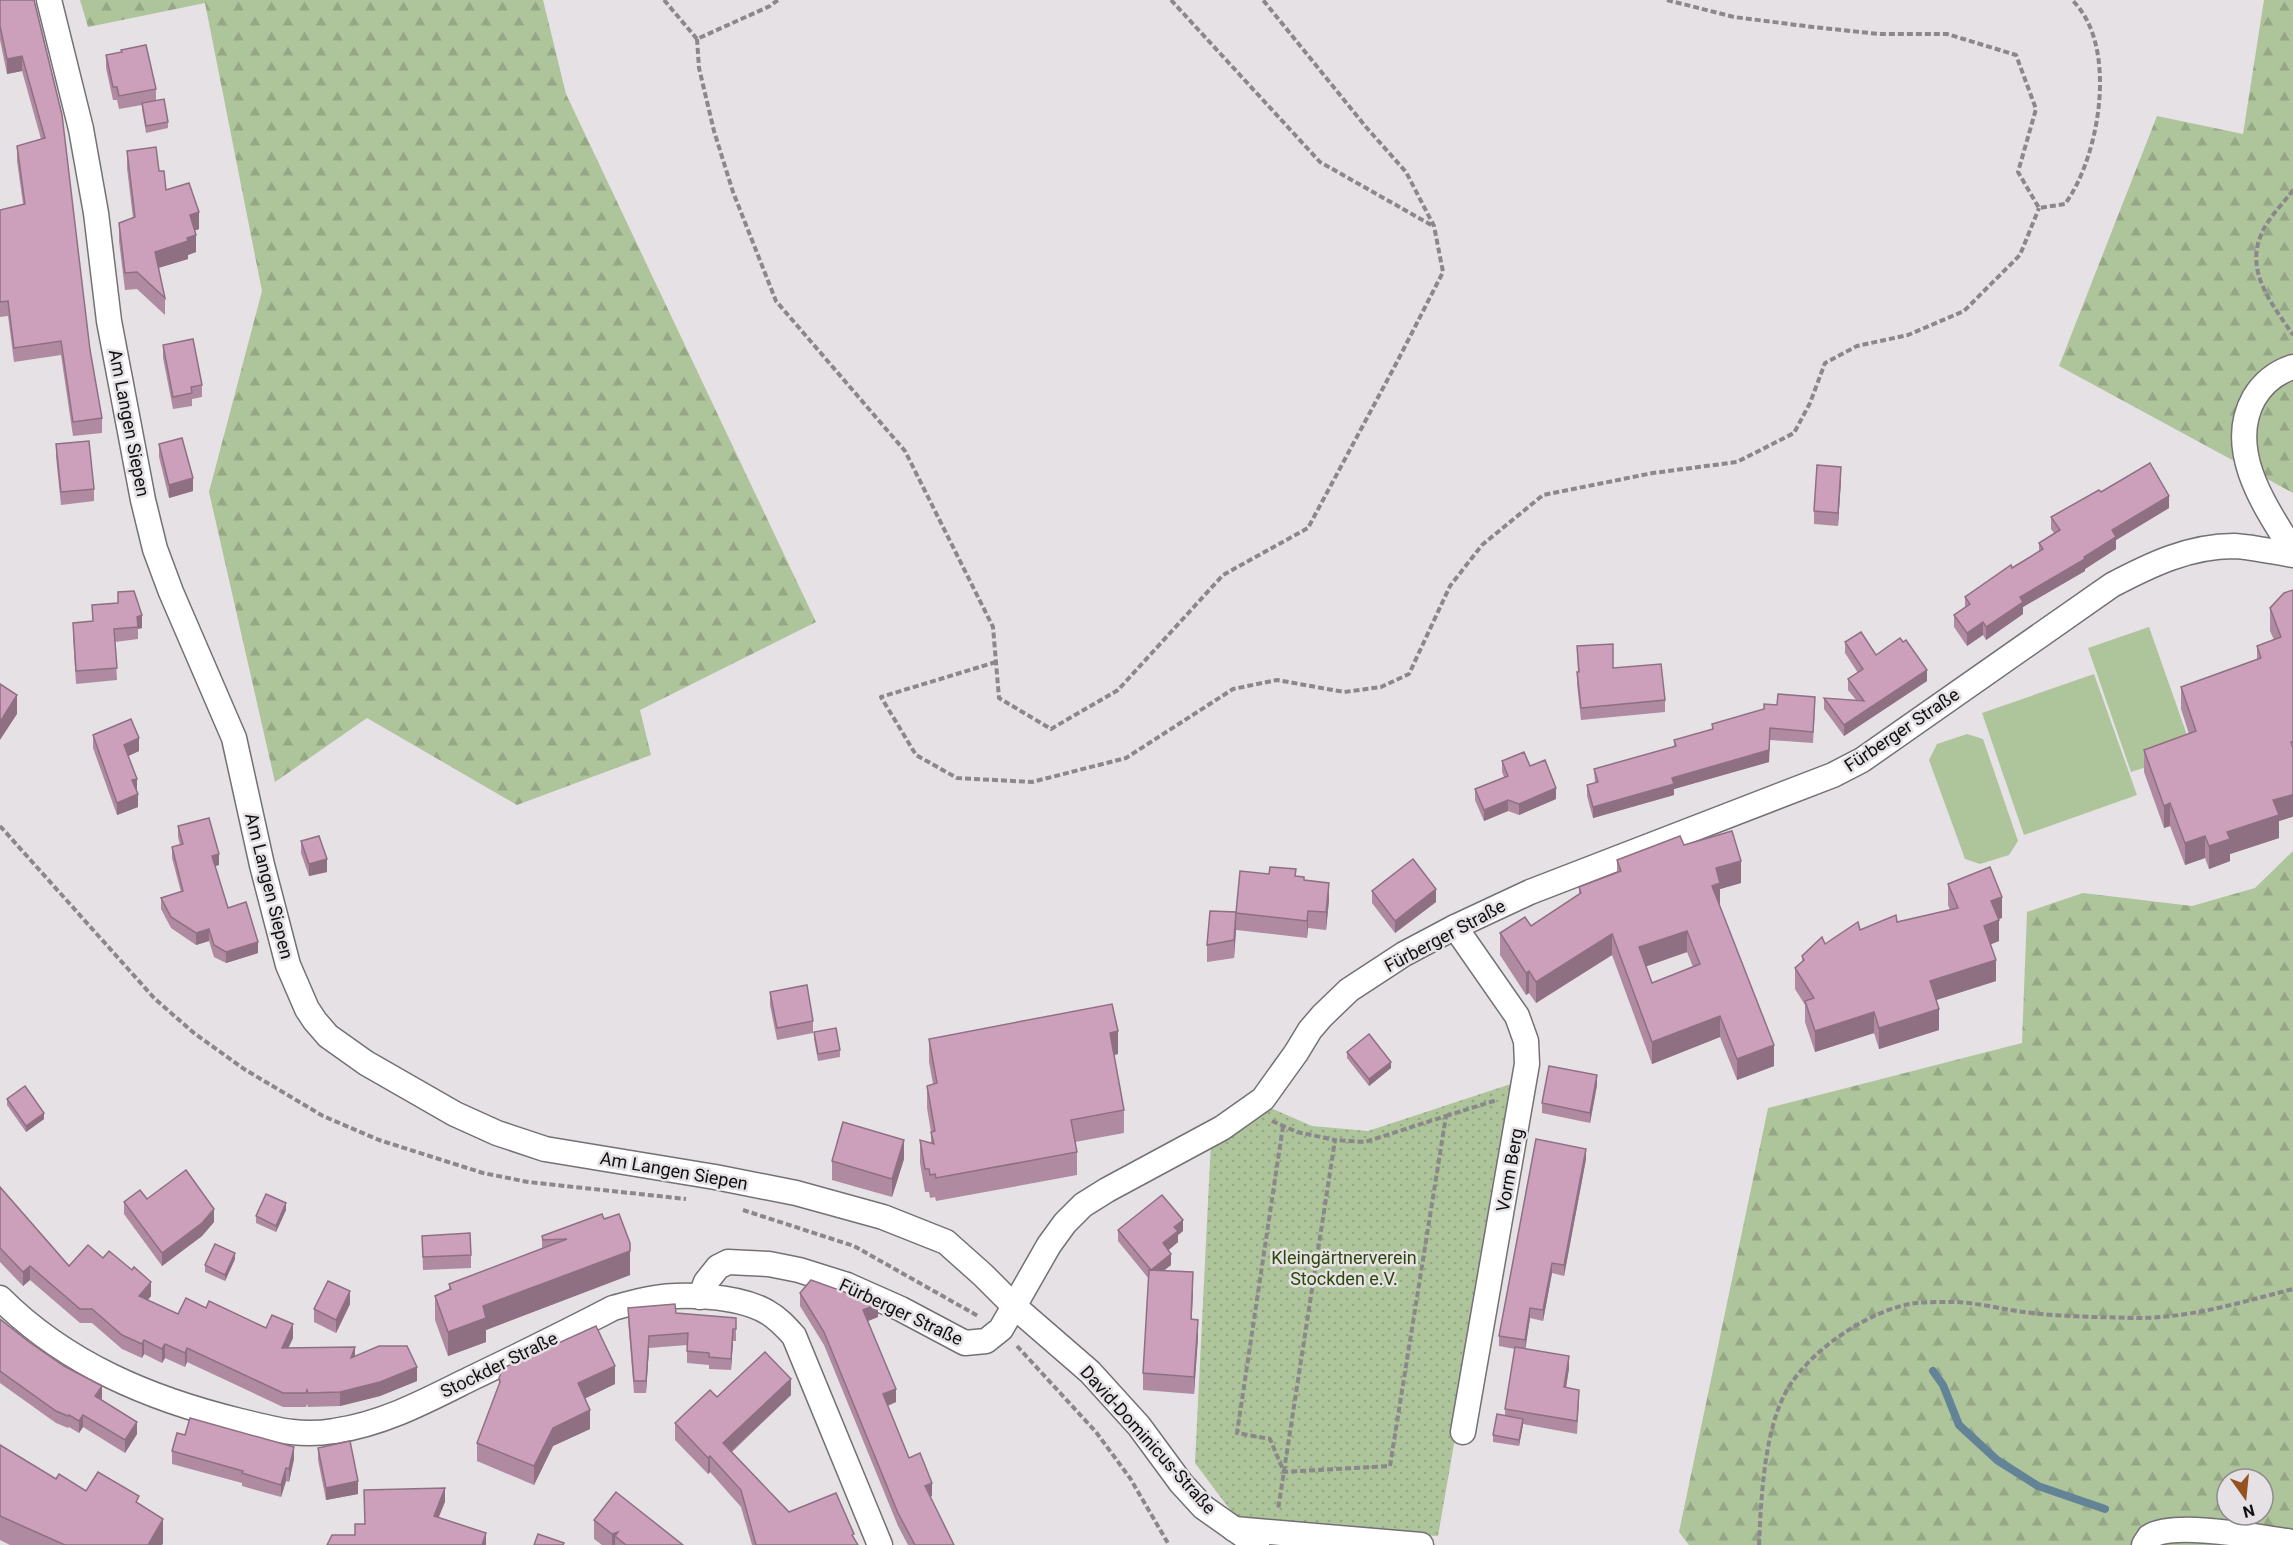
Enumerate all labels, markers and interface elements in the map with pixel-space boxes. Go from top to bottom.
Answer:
street label: Am Langen Siepen [105,347,154,498]
street label: Fürberger Straße [1840,683,1963,776]
street label: Am Langen Siepen [241,811,298,961]
street label: Fürberger Straße [1381,895,1509,976]
street label: Vorm Berg [1492,1126,1527,1213]
street label: Am Langen Siepen [599,1147,750,1194]
park label: Kleingärtnerverein Stockden e.V. [1271,1247,1417,1289]
street label: Fürberger Straße [836,1274,966,1349]
street label: Stockder Straße [437,1327,561,1402]
street label: David-Dominicus-Straße [1076,1361,1220,1518]
north arrow [2215,1467,2275,1527]
text: N [2241,1500,2257,1522]

